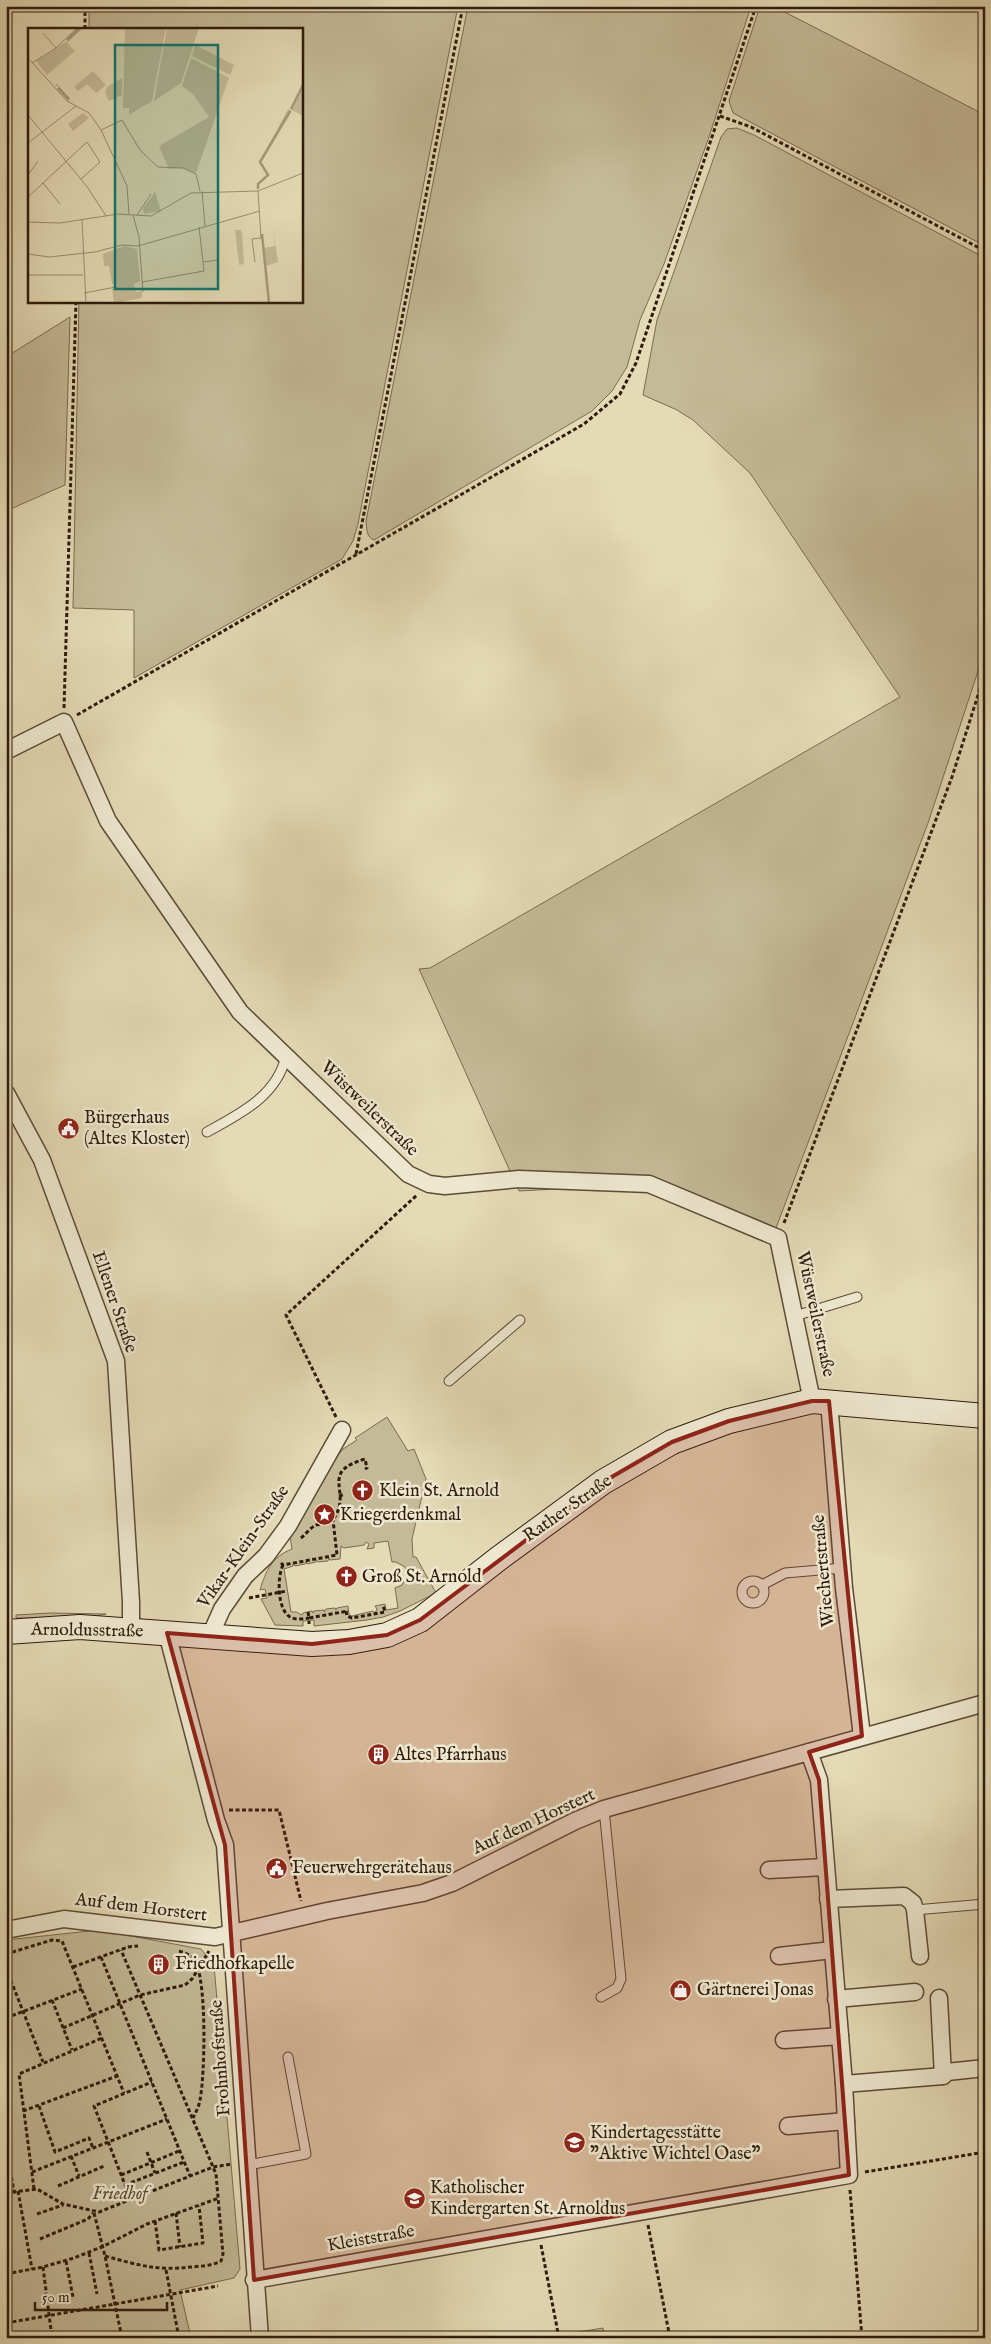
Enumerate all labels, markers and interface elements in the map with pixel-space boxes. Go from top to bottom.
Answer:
inset map [28,28,302,302]
street label: Wüstweilerstraße [315,1056,423,1162]
place label: Bürgerhaus (Altes Kloster) [84,1107,190,1151]
public building icon: Bürgerhaus (Altes Kloster) [56,1116,80,1140]
street label: Ellener Straße [86,1248,142,1356]
street label: Wüstweilerstraße [790,1249,840,1379]
street label: Rather Straße [519,1470,617,1548]
church icon: Klein St. Arnold [351,1479,375,1503]
place label: Klein St. Arnold [379,1480,500,1503]
street label: Vikar-Klein-Straße [192,1481,295,1614]
place icon: Kriegerdenkmal [312,1503,336,1527]
place label: Kriegerdenkmal [340,1504,461,1527]
street label: Wiechertstraße [808,1514,840,1628]
church icon: Groß St. Arnold [334,1565,358,1589]
place label: Groß St. Arnold [362,1566,482,1589]
street label: Arnoldusstraße [30,1619,143,1643]
building icon: Altes Pfarrhaus [366,1743,390,1767]
place label: Altes Pfarrhaus [393,1744,507,1767]
street label: Auf dem Horstert [468,1784,599,1861]
public building icon: Feuerwehrgerätehaus [264,1856,288,1880]
place label: Feuerwehrgerätehaus [292,1857,452,1880]
street label: Auf dem Horstert [73,1888,208,1927]
building icon: Friedhofkapelle [147,1952,171,1976]
place label: Friedhofkapelle [175,1953,295,1976]
shop icon: Gärtnerei Jonas [669,1978,693,2002]
place label: Gärtnerei Jonas [697,1979,814,2002]
street label: Frohnhofstraße [205,1999,237,2117]
place label: Kindertagesstätte "Aktive Wichtel Oase" [590,2122,760,2166]
school or university icon: Kindertagesstätte "Aktive Wichtel Oase" [562,2131,586,2155]
place label: Katholischer Kindergarten St. Arnoldus [430,2177,625,2221]
park label: Friedhof [92,2183,152,2206]
school or university icon: Katholischer Kindergarten St. Arnoldus [402,2186,426,2210]
street label: Kleiststraße [326,2220,416,2258]
scale bar [35,2279,168,2311]
text: 50 m [42,2288,70,2307]

